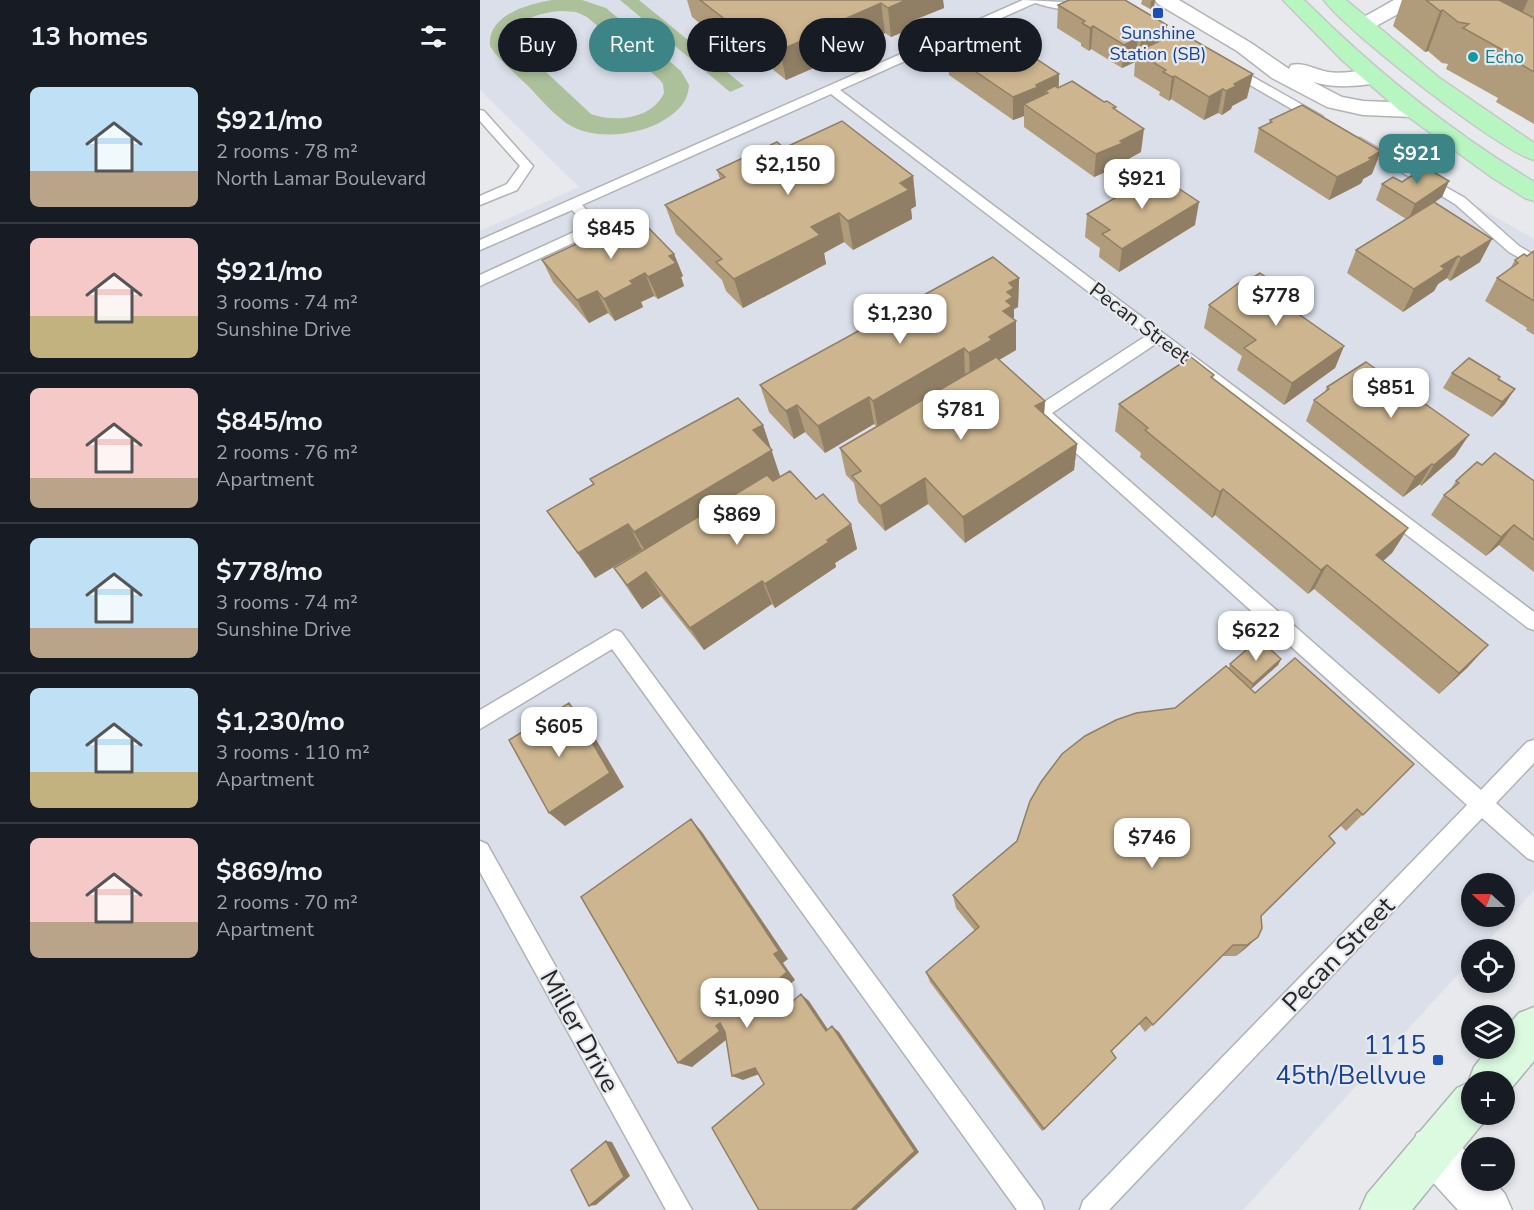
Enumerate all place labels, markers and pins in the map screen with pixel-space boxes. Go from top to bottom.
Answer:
marker: Sunshine Station (SB) [1151,6,1165,20]
place label: Sunshine Station (SB) [1110,21,1206,66]
place label: Echo [1485,45,1524,69]
marker: Echo [1466,50,1480,64]
pin: $921 [1381,134,1453,185]
pin: $2,150 [739,145,837,196]
pin: $921 [1106,159,1178,210]
pin: $845 [575,209,647,260]
pin: $778 [1240,276,1312,327]
pin: $1,230 [851,294,949,345]
pin: $851 [1355,368,1427,419]
pin: $781 [925,390,997,441]
pin: $869 [701,495,773,546]
pin: $622 [1220,611,1292,662]
pin: $605 [523,707,595,758]
pin: $746 [1116,818,1188,869]
pin: $1,090 [698,978,796,1029]
place label: 1115 45th/Bellvue [1275,1028,1426,1093]
marker: 1115 45th/Bellvue [1431,1053,1445,1067]

